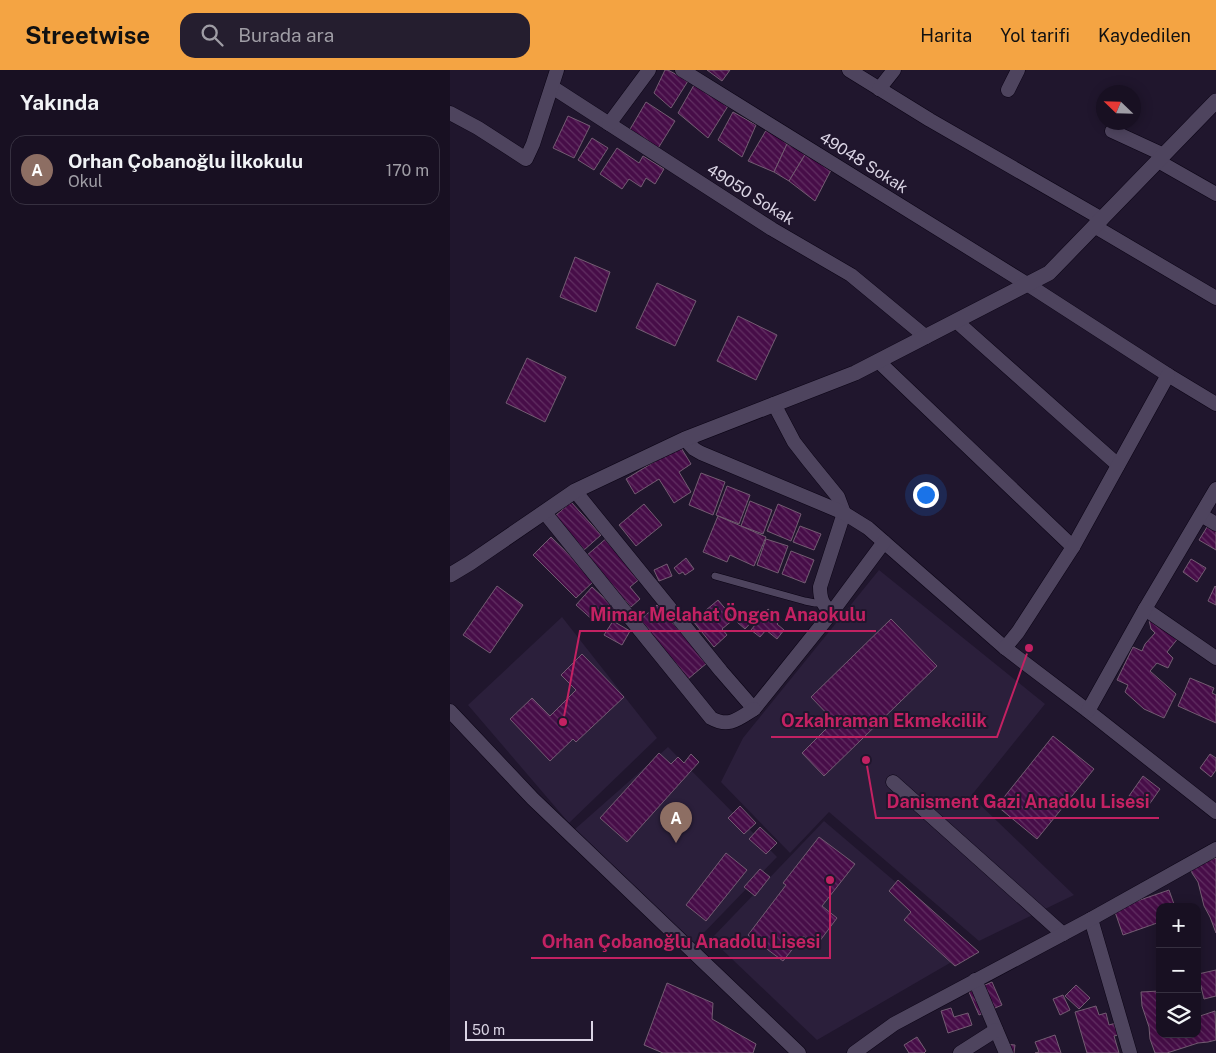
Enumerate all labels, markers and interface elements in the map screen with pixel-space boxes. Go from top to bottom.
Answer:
search box [180,13,530,58]
text: Streetwise [25,21,150,49]
icon: search [198,21,226,49]
text: Burada ara [238,24,334,46]
text: Harita [920,25,972,46]
text: Yol tarifi [1000,25,1070,46]
text: Kaydedilen [1098,25,1191,46]
north arrow [1096,85,1141,130]
text: Yakında [20,90,99,115]
street label: 49048 Sokak [816,128,911,197]
text: Orhan Çobanoğlu İlkokulu [68,150,303,172]
street label: 49050 Sokak [703,160,798,229]
text: A [31,161,43,180]
text: 170 m [386,161,429,180]
text: Okul [68,172,103,191]
your location [913,482,939,508]
callout: Mimar Melahat Öngen Anaokulu [580,598,876,631]
text: Mimar Melahat Öngen Anaokulu [590,603,866,625]
callout: Ozkahraman Ekmekcilik [771,704,997,737]
text: Ozkahraman Ekmekcilik [781,710,988,731]
callout: Danisment Gazi Anadolu Lisesi [876,785,1159,818]
text: Danisment Gazi Anadolu Lisesi [886,791,1150,812]
pin: A [660,802,692,843]
map controls [1156,903,1201,1038]
button: + [1156,903,1201,948]
callout: Orhan Çobanoğlu Anadolu Lisesi [531,925,830,958]
text: Orhan Çobanoğlu Anadolu Lisesi [542,931,820,952]
button: − [1156,948,1201,993]
button: layers [1156,993,1201,1038]
scale bar [465,1018,592,1041]
text: 50 m [472,1022,505,1038]

